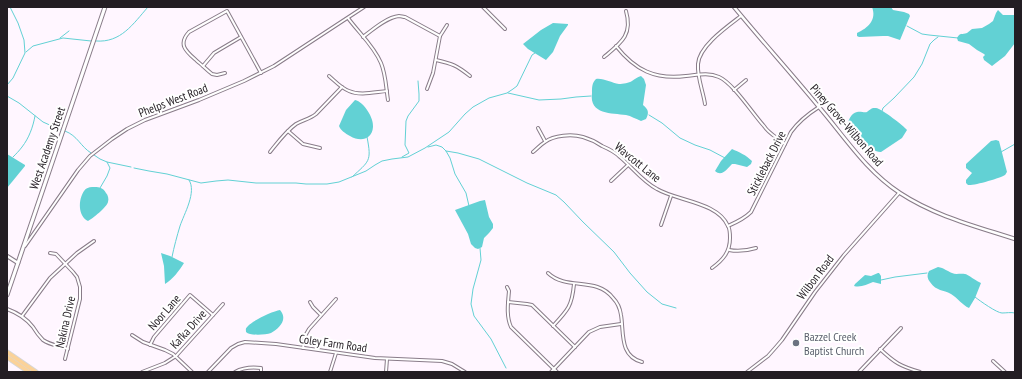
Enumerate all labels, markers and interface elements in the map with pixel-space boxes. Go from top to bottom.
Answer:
street label: Phelps West Road [136,80,210,120]
street label: Piney Grove-Wilbon Road [807,81,887,169]
street label: West Academy Street [26,104,68,191]
street label: Stickleback Drive [743,128,789,198]
street label: Wavcott Lane [612,139,664,185]
street label: Wilbon Road [793,252,837,302]
street label: Noor Lane [144,291,184,333]
street label: Nakina Drive [52,294,78,349]
street label: Kafka Drive [167,306,209,352]
place label: Bazzel Creek Baptist Church [804,329,864,358]
street label: Coley Farm Road [298,331,368,355]
marker: Bazzel Creek Baptist Church [791,338,801,348]

